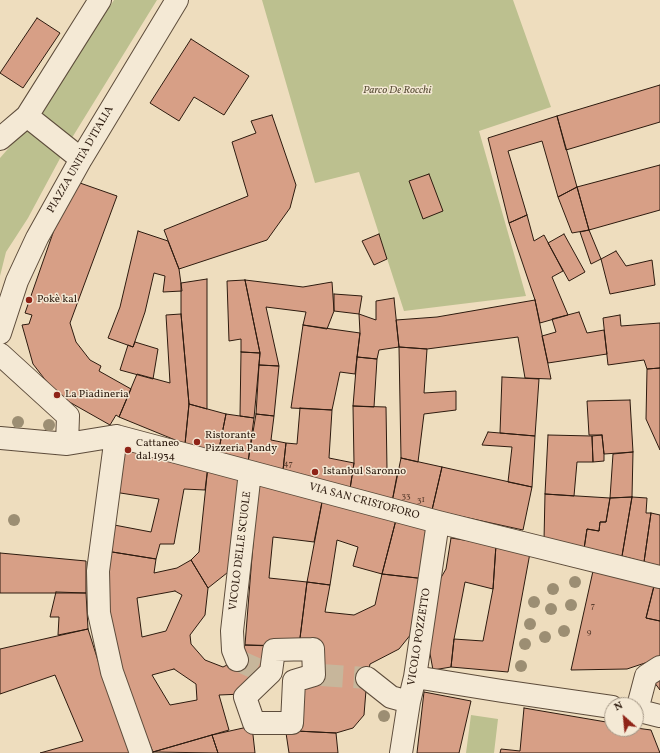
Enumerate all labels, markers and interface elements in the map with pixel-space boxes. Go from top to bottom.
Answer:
park label: Parco De Rocchi [363,84,431,98]
street label: PIAZZA UNITÀ D'ITALIA [45,104,117,216]
place label: Pokè kal [37,293,77,307]
marker: Pokè kal [24,295,34,305]
place label: La Piadineria [65,388,129,402]
marker: La Piadineria [52,390,62,400]
place label: Ristorante Pizzeria Pandy [205,429,277,455]
place label: Cattaneo dal 1934 [136,437,179,463]
marker: Ristorante Pizzeria Pandy [192,437,202,447]
marker: Cattaneo dal 1934 [123,445,133,455]
house number: 47 [283,459,293,469]
place label: Istanbul Saronno [323,465,406,479]
marker: Istanbul Saronno [310,467,320,477]
street label: VIA SAN CRISTOFORO [307,481,421,523]
street label: VICOLO DELLE SCUOLE [227,491,255,611]
house number: 33 [401,491,411,501]
house number: 31 [417,495,425,505]
street label: VICOLO POZZETTO [406,587,434,687]
house number: 7 [591,601,595,611]
house number: 9 [587,628,591,638]
north arrow [604,697,644,737]
text: N [612,698,626,715]

